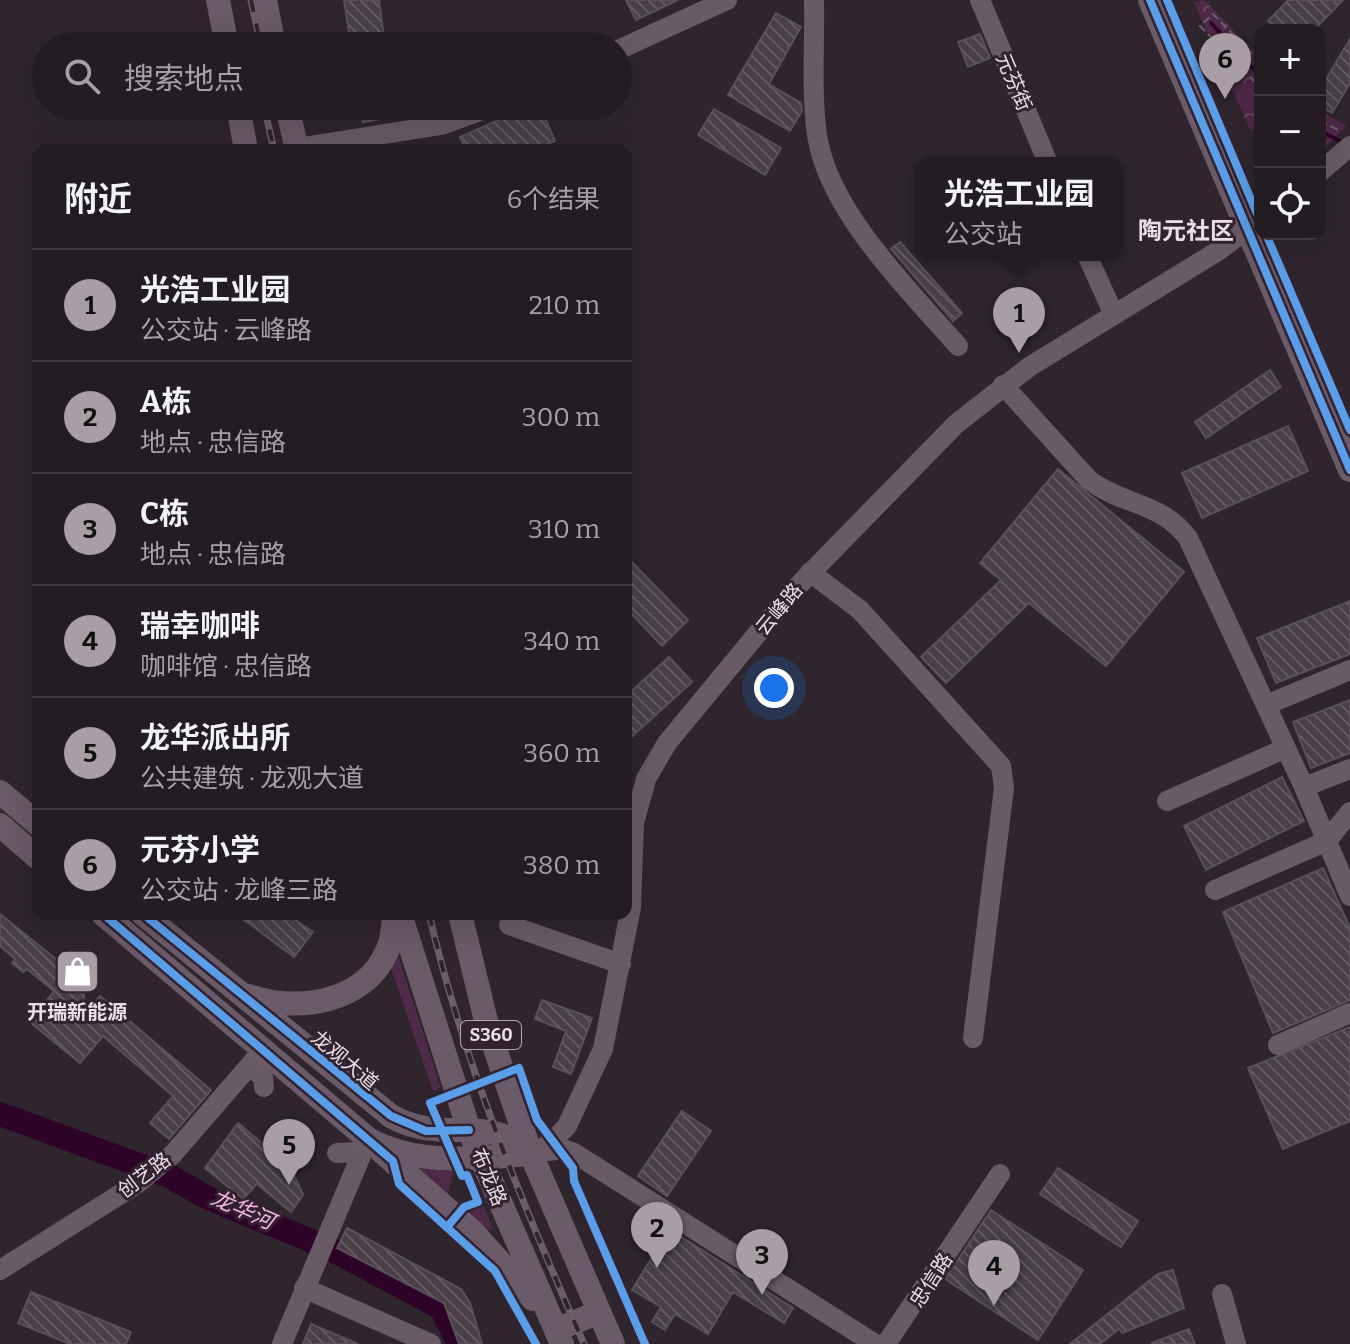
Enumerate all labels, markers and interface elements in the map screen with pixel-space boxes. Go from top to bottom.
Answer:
map controls [1254,24,1326,240]
button: + [1254,24,1326,96]
search box [32,32,632,120]
pin: 6 [1199,33,1251,99]
street label: 元芬街 [991,50,1037,114]
icon: search [60,54,104,98]
text: 搜索地点 [124,61,244,97]
button: − [1254,96,1326,168]
popup [915,157,1123,261]
button: locate [1254,168,1326,240]
text: 光浩工业园 [944,176,1094,212]
text: 附近 [64,179,132,220]
text: 6个结果 [507,184,600,215]
district label: 陶元社区 [1138,217,1234,245]
text: 公交站 [944,219,1022,250]
text: 光浩工业园 [140,272,290,308]
pin: 1 [993,287,1045,353]
text: 1 [84,290,96,321]
text: 210 m [529,290,600,321]
text: 公交站 · 云峰路 [140,315,312,346]
text: A栋 [140,384,191,420]
text: 2 [83,402,97,433]
text: 300 m [522,402,600,433]
text: 地点 · 忠信路 [140,427,286,458]
text: C栋 [140,496,189,532]
text: 3 [83,514,97,545]
text: 310 m [528,514,600,545]
text: 地点 · 忠信路 [140,539,286,570]
street label: 云峰路 [751,578,807,640]
text: 瑞幸咖啡 [140,608,260,644]
text: 4 [82,626,98,657]
text: 340 m [523,626,600,657]
text: 咖啡馆 · 忠信路 [140,651,312,682]
your location [754,668,794,708]
text: 龙华派出所 [140,720,290,756]
text: 5 [83,738,97,769]
text: 360 m [523,738,600,769]
text: 公共建筑 · 龙观大道 [140,763,364,794]
text: 元芬小学 [140,832,260,868]
text: 6 [82,850,98,881]
text: 380 m [523,850,600,881]
text: 公交站 · 龙峰三路 [140,875,338,906]
shop icon: 开瑞新能源 [53,948,101,996]
place label: 开瑞新能源 [27,1000,127,1024]
road number: S360 [461,1021,521,1049]
street label: 龙观大道 [307,1025,383,1095]
pin: 5 [263,1119,315,1185]
street label: 布龙路 [466,1145,512,1209]
street label: 创艺路 [113,1147,175,1203]
water label: 龙华河 [207,1184,282,1237]
pin: 2 [631,1202,683,1268]
pin: 3 [736,1229,788,1295]
pin: 4 [968,1240,1020,1306]
street label: 忠信路 [905,1248,957,1312]

